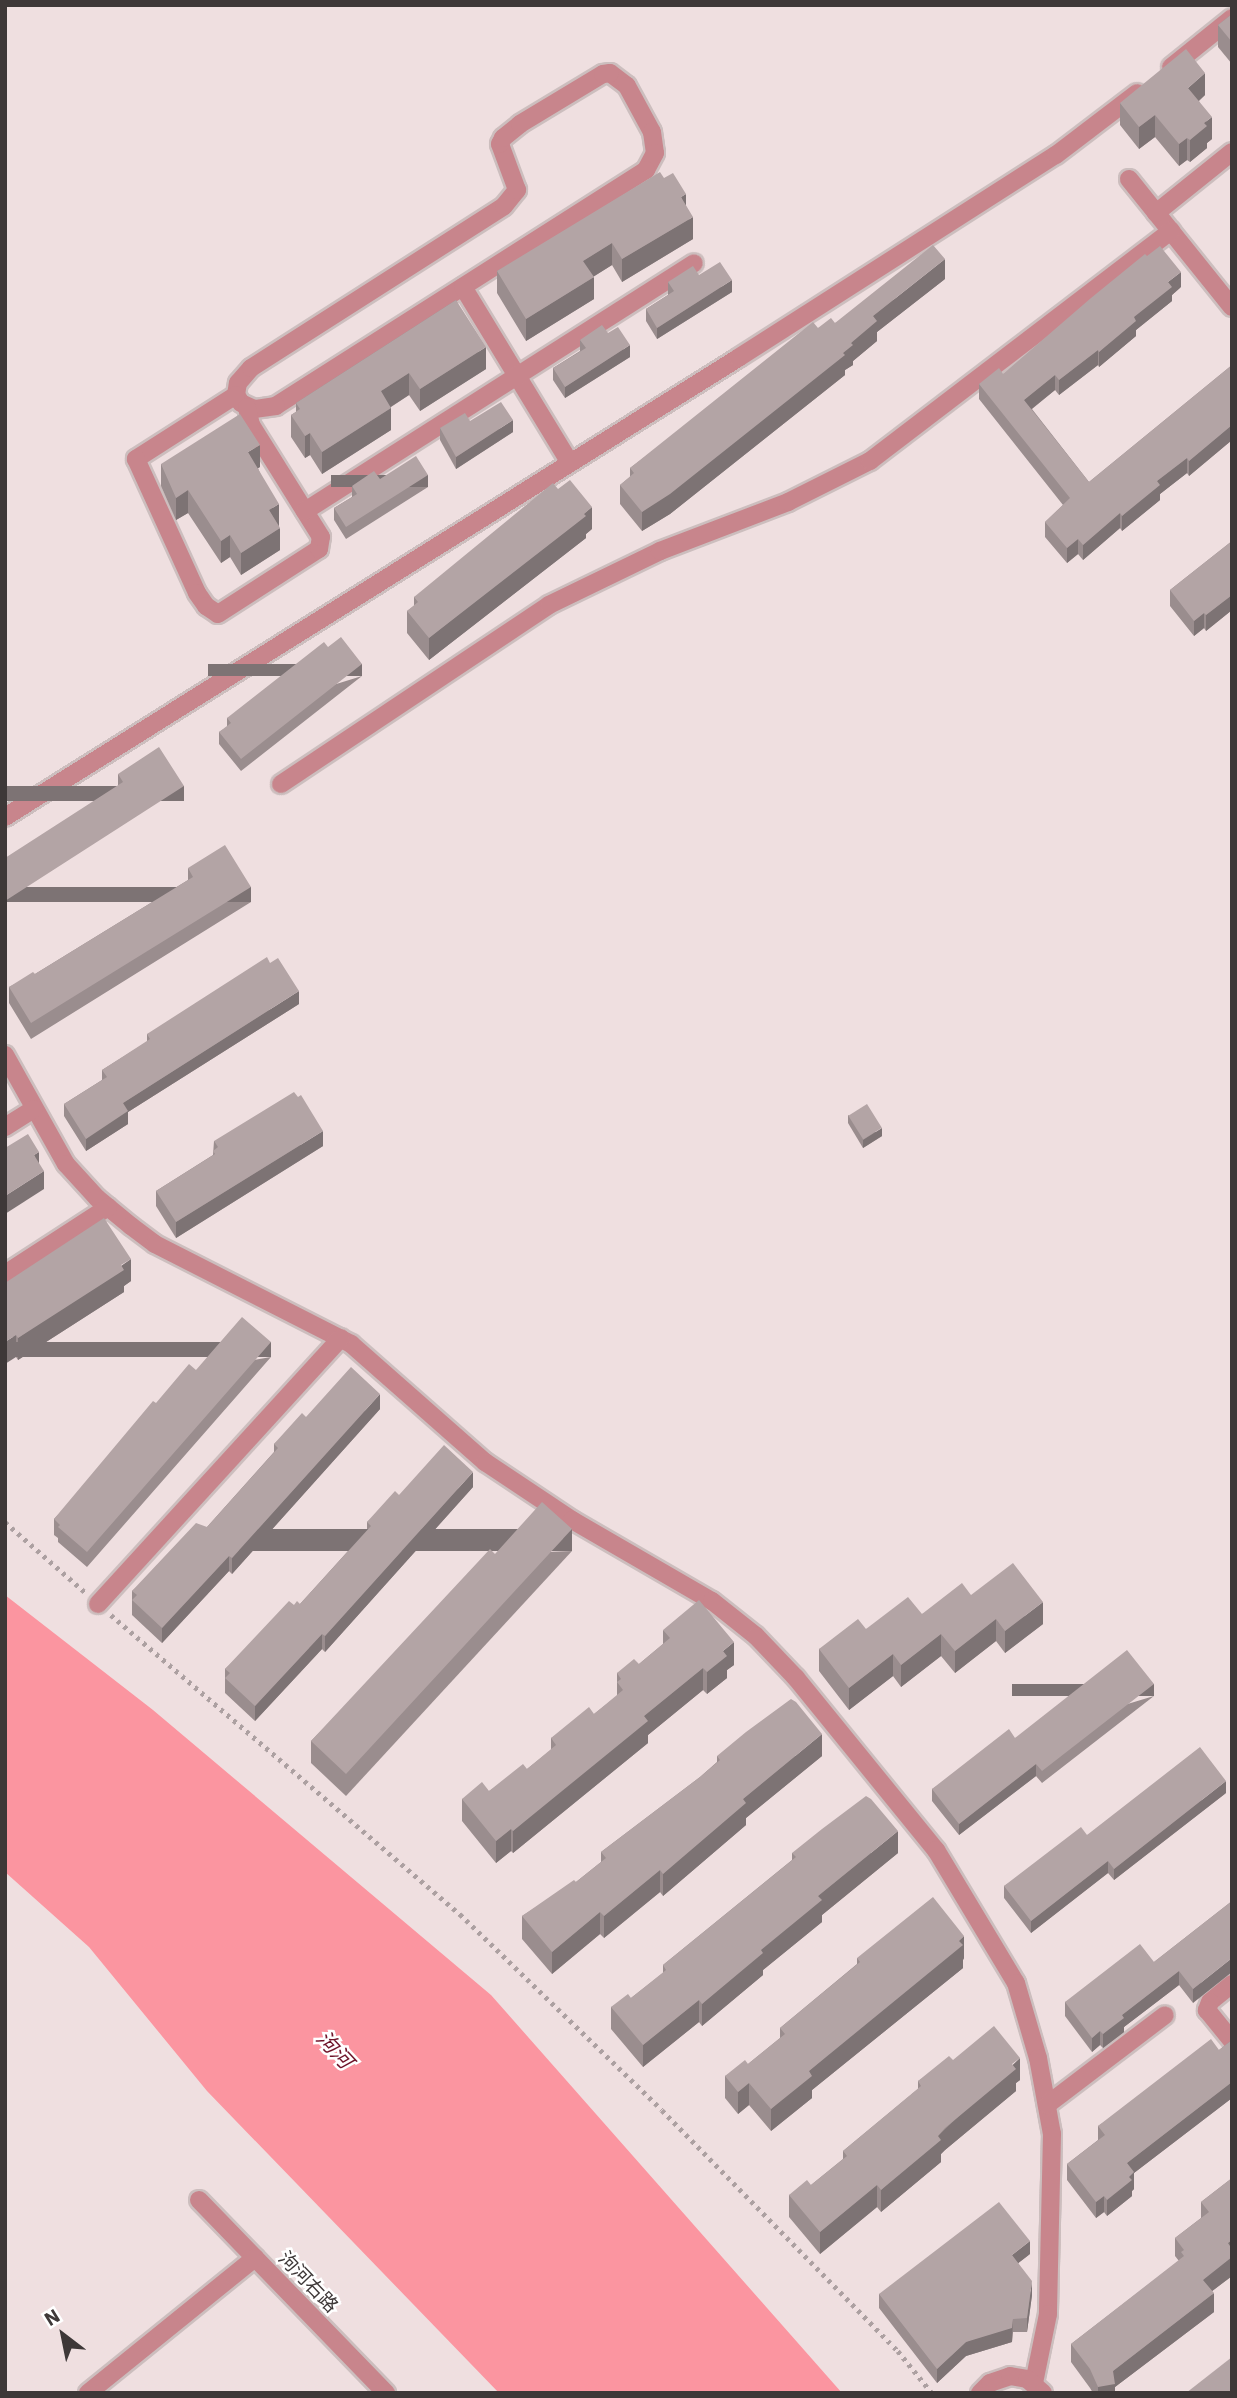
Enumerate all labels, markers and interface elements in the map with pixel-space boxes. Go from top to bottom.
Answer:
water label: 泃河 [311,2025,359,2073]
street label: 泃河右路 [273,2247,343,2317]
north arrow [28,2300,98,2370]
text: N [40,2303,64,2331]

